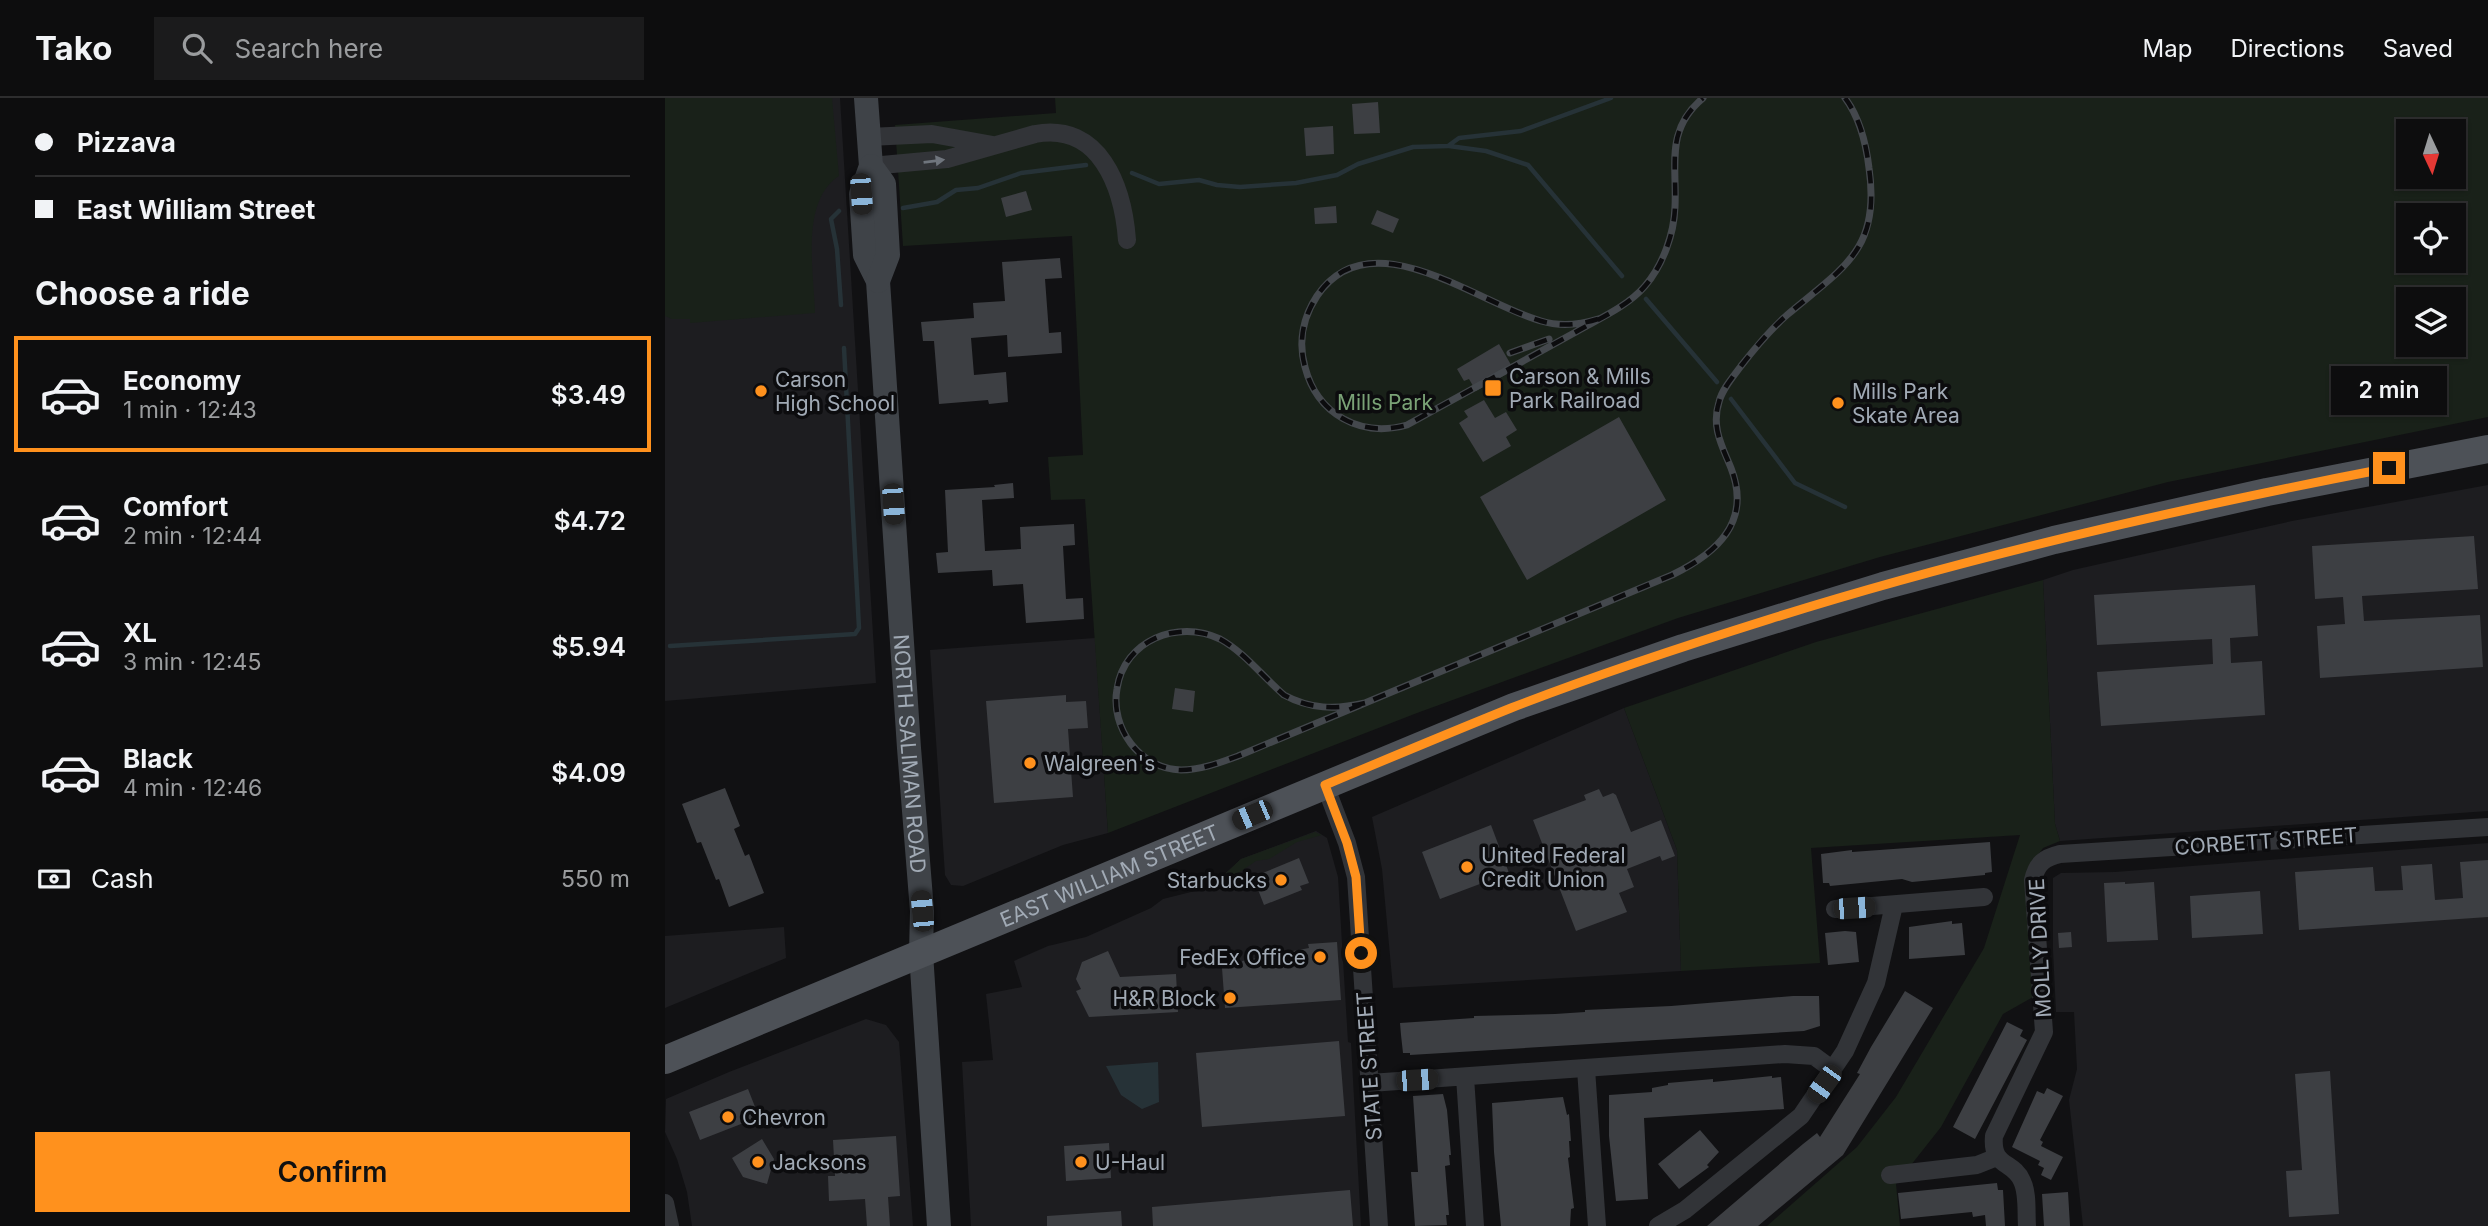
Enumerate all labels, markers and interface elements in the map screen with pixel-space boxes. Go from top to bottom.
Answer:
search box [154,17,644,80]
text: Tako [35,28,112,68]
icon: search [178,29,216,67]
text: Search here [234,33,383,64]
text: Map [2143,34,2192,63]
text: Directions [2230,34,2345,63]
text: Saved [2383,34,2453,63]
north arrow [2396,119,2466,189]
map controls [2396,119,2466,357]
text: Pizzava [77,127,176,158]
one-way arrow [924,156,946,167]
car [850,172,873,216]
text: East William Street [77,194,315,225]
button: locate [2396,203,2466,273]
text: Choose a ride [35,274,250,313]
button: layers [2396,287,2466,357]
icon: car [39,363,102,426]
place label: Carson & Mills Park Railroad [1509,364,1651,413]
text: Economy [123,365,241,396]
callout: 2 min [2331,366,2447,416]
place label: Carson High School [775,367,895,416]
text: 2 min [2359,376,2419,404]
marker: Carson & Mills Park Railroad [1483,378,1503,398]
text: $3.49 [551,379,626,410]
place label: Mills Park Skate Area [1852,379,1960,428]
marker: Carson High School [753,383,769,399]
park label: Mills Park [1337,390,1434,415]
marker: Mills Park Skate Area [1830,395,1846,411]
text: 1 min · 12:43 [123,396,257,424]
route end [2373,452,2405,484]
car [882,482,905,526]
icon: car [39,489,102,552]
text: Comfort [123,491,228,522]
text: $4.72 [554,505,626,536]
text: 2 min · 12:44 [123,522,262,550]
icon: car [39,615,102,678]
text: XL [123,617,157,648]
text: $5.94 [551,631,626,662]
street label: NORTH SALIMAN ROAD [889,633,931,874]
text: 3 min · 12:45 [123,648,261,676]
icon: car [39,741,102,804]
text: Black [123,743,193,774]
place label: Walgreen's [1044,751,1155,776]
marker: Walgreen's [1022,755,1038,771]
text: $4.09 [551,757,626,788]
text: 4 min · 12:46 [123,774,262,802]
car [1229,797,1276,833]
street label: EAST WILLIAM STREET [996,819,1222,932]
street label: CORBETT STREET [2174,822,2358,860]
place label: United Federal Credit Union [1481,843,1626,892]
marker: United Federal Credit Union [1459,859,1475,875]
icon: cash [35,860,73,898]
text: Cash [91,863,154,894]
text: 550 m [561,865,630,893]
place label: Starbucks [1167,868,1267,893]
marker: Starbucks [1273,872,1289,888]
street label: MOLLY DRIVE [2024,878,2056,1018]
car [910,889,935,933]
car [1833,896,1876,920]
route start [1345,937,1377,969]
place label: FedEx Office [1179,945,1306,970]
marker: FedEx Office [1312,949,1328,965]
place label: H&R Block [1113,986,1216,1011]
marker: H&R Block [1222,990,1238,1006]
street label: STATE STREET [1351,991,1387,1141]
car [1804,1061,1845,1107]
car [1396,1068,1439,1092]
place label: Chevron [742,1105,826,1130]
marker: Chevron [720,1109,736,1125]
button: Confirm [35,1132,630,1212]
place label: Jacksons [772,1150,866,1175]
place label: U-Haul [1095,1150,1165,1175]
marker: Jacksons [750,1154,766,1170]
marker: U-Haul [1073,1154,1089,1170]

